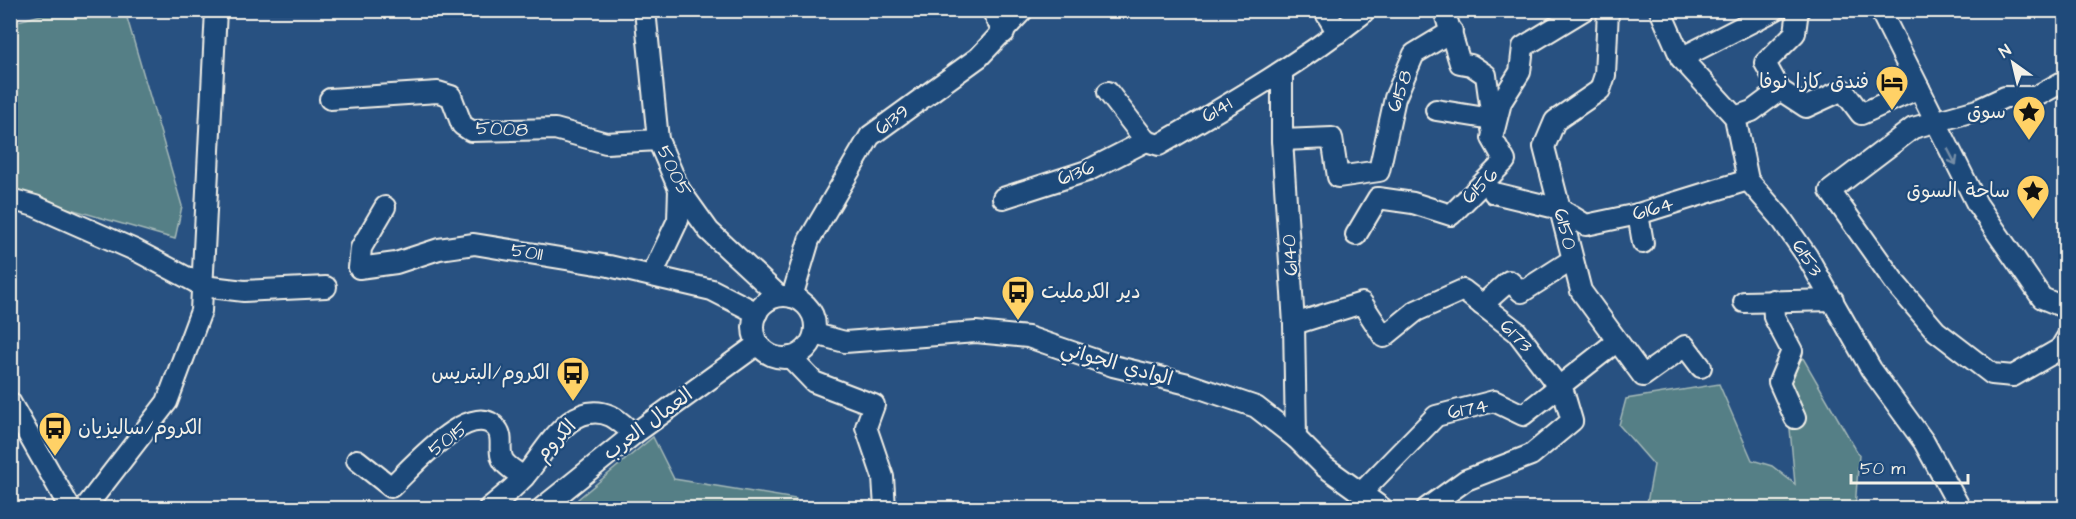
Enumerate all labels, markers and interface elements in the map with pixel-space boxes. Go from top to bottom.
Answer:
north arrow [1983,33,2043,93]
text: N [1995,39,2015,63]
hotel icon: فندق كازا نوفا [1874,64,1910,111]
street label: 6158 [1380,66,1420,116]
place label: فندق كازا نوفا [1759,68,1869,96]
street label: 6141 [1196,90,1238,130]
place icon: سوق [2011,94,2047,141]
street label: 6139 [869,98,915,142]
place label: سوق [1967,98,2006,126]
street label: 5008 [475,114,529,144]
street label: 5005 [650,141,698,201]
one-way arrow [1946,148,1958,165]
street label: 6136 [1053,153,1099,193]
street label: 6156 [1455,161,1505,211]
place icon: ساحة السوق [2015,173,2051,220]
place label: ساحة السوق [1907,177,2010,205]
street label: 6164 [1629,190,1677,228]
street label: 6150 [1546,205,1584,253]
street label: 6140 [1275,233,1305,277]
street label: 6153 [1785,234,1829,282]
street label: 5011 [509,236,545,268]
bus stop icon: دير الكرمليت [1000,274,1036,321]
place label: دير الكرمليت [1041,278,1141,306]
street label: 6173 [1493,313,1539,359]
street label: الوادي الجواني [1057,335,1176,396]
bus stop icon: الكروم/البتريس [555,355,591,402]
place label: الكروم/البتريس [431,359,550,388]
street label: العمال العرب [597,381,699,467]
street label: 6174 [1445,391,1491,427]
bus stop icon: الكروم/ساليزيان [37,410,73,457]
street label: الكروم [529,413,584,468]
place label: الكروم/ساليزيان [78,414,202,443]
street label: 5015 [422,415,474,463]
scale bar [1851,447,1968,485]
text: 50 m [1860,456,1905,481]

